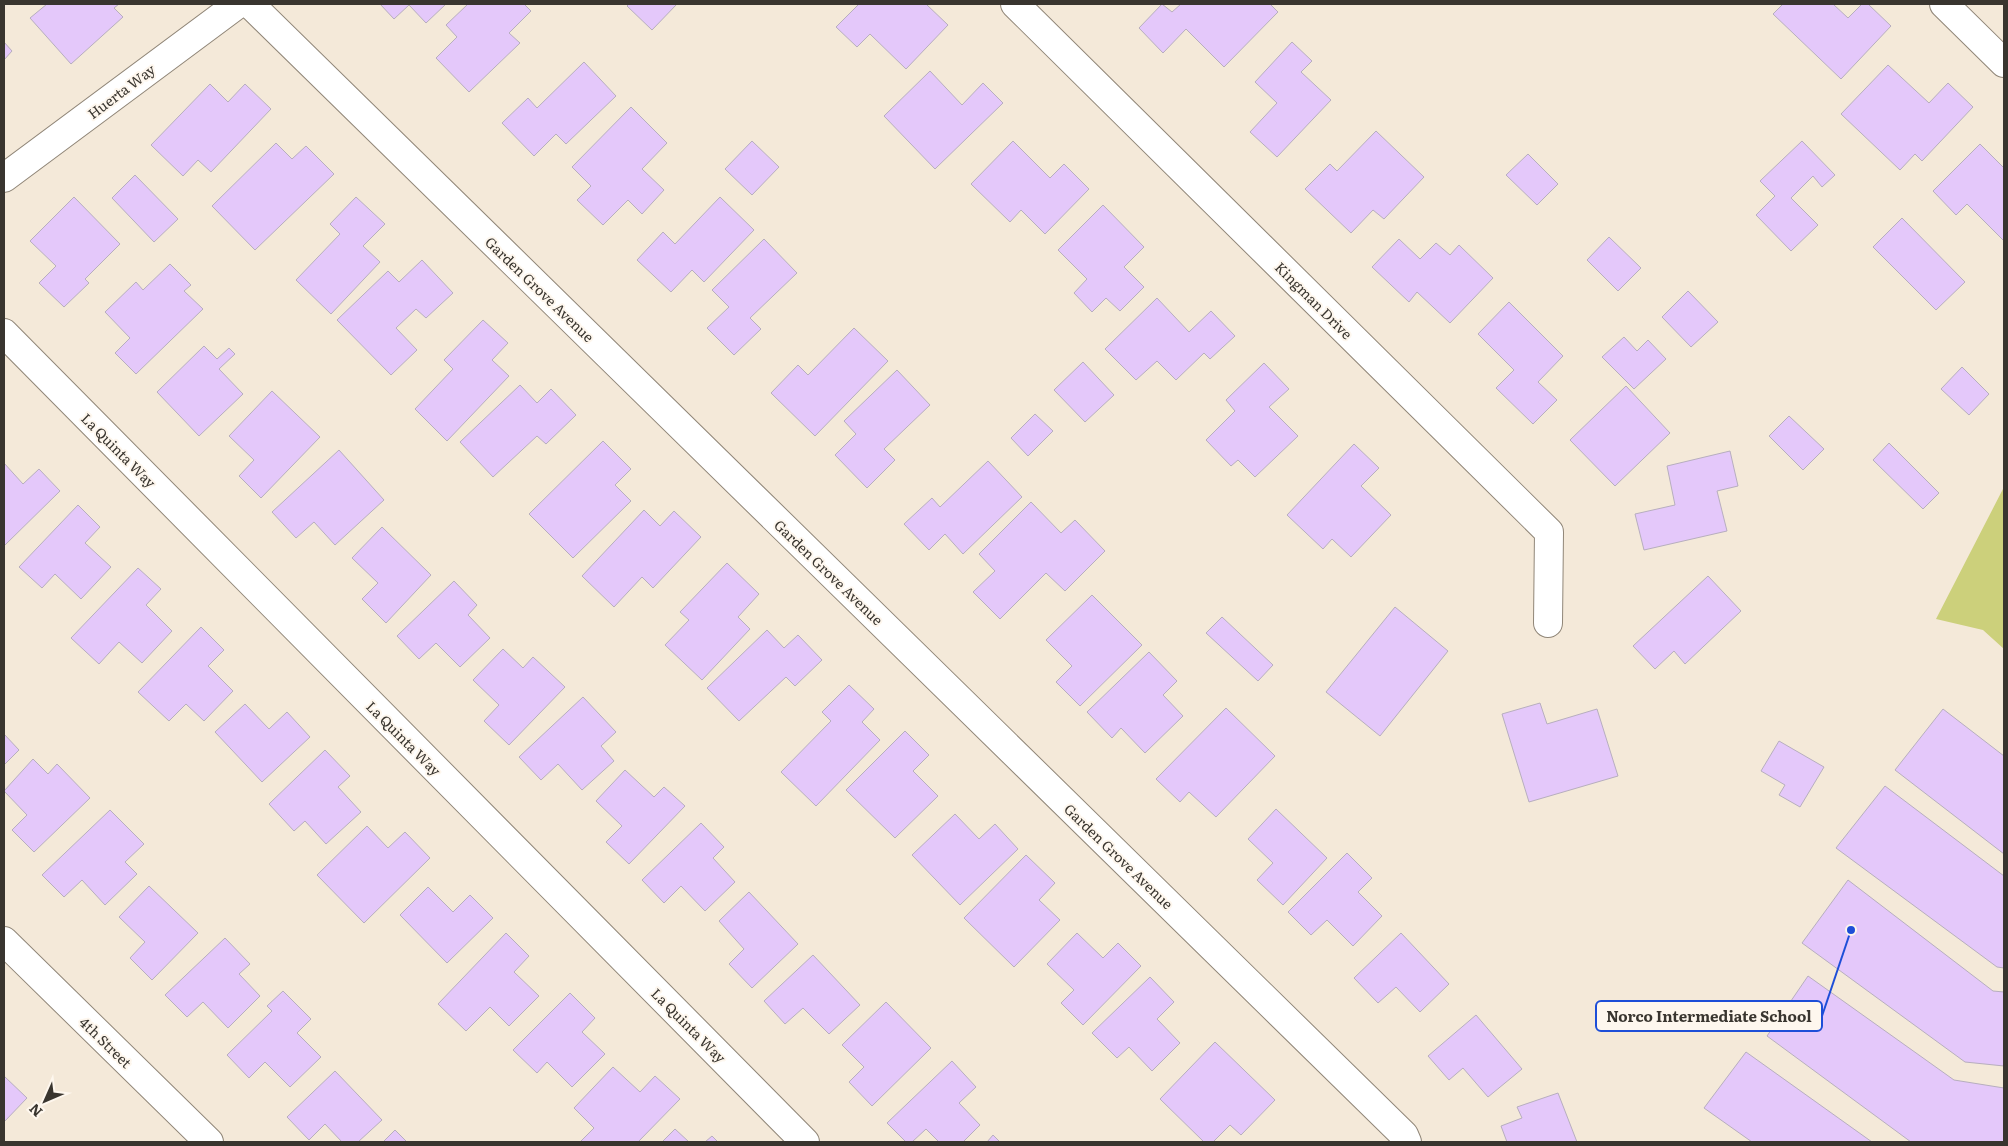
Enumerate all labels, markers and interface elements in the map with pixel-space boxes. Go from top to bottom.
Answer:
street label: Huerta Way [83,58,160,123]
street label: Garden Grove Avenue [481,232,599,346]
street label: Kingman Drive [1271,257,1357,343]
street label: La Quinta Way [77,408,161,492]
street label: Garden Grove Avenue [770,515,888,629]
street label: La Quinta Way [362,696,446,780]
street label: Garden Grove Avenue [1060,799,1178,913]
street label: La Quinta Way [647,983,731,1067]
callout: Norco Intermediate School [1596,1001,1822,1031]
text: Norco Intermediate School [1606,1004,1812,1027]
street label: 4th Street [75,1012,137,1072]
north arrow [20,1076,70,1126]
text: N [24,1099,46,1122]

